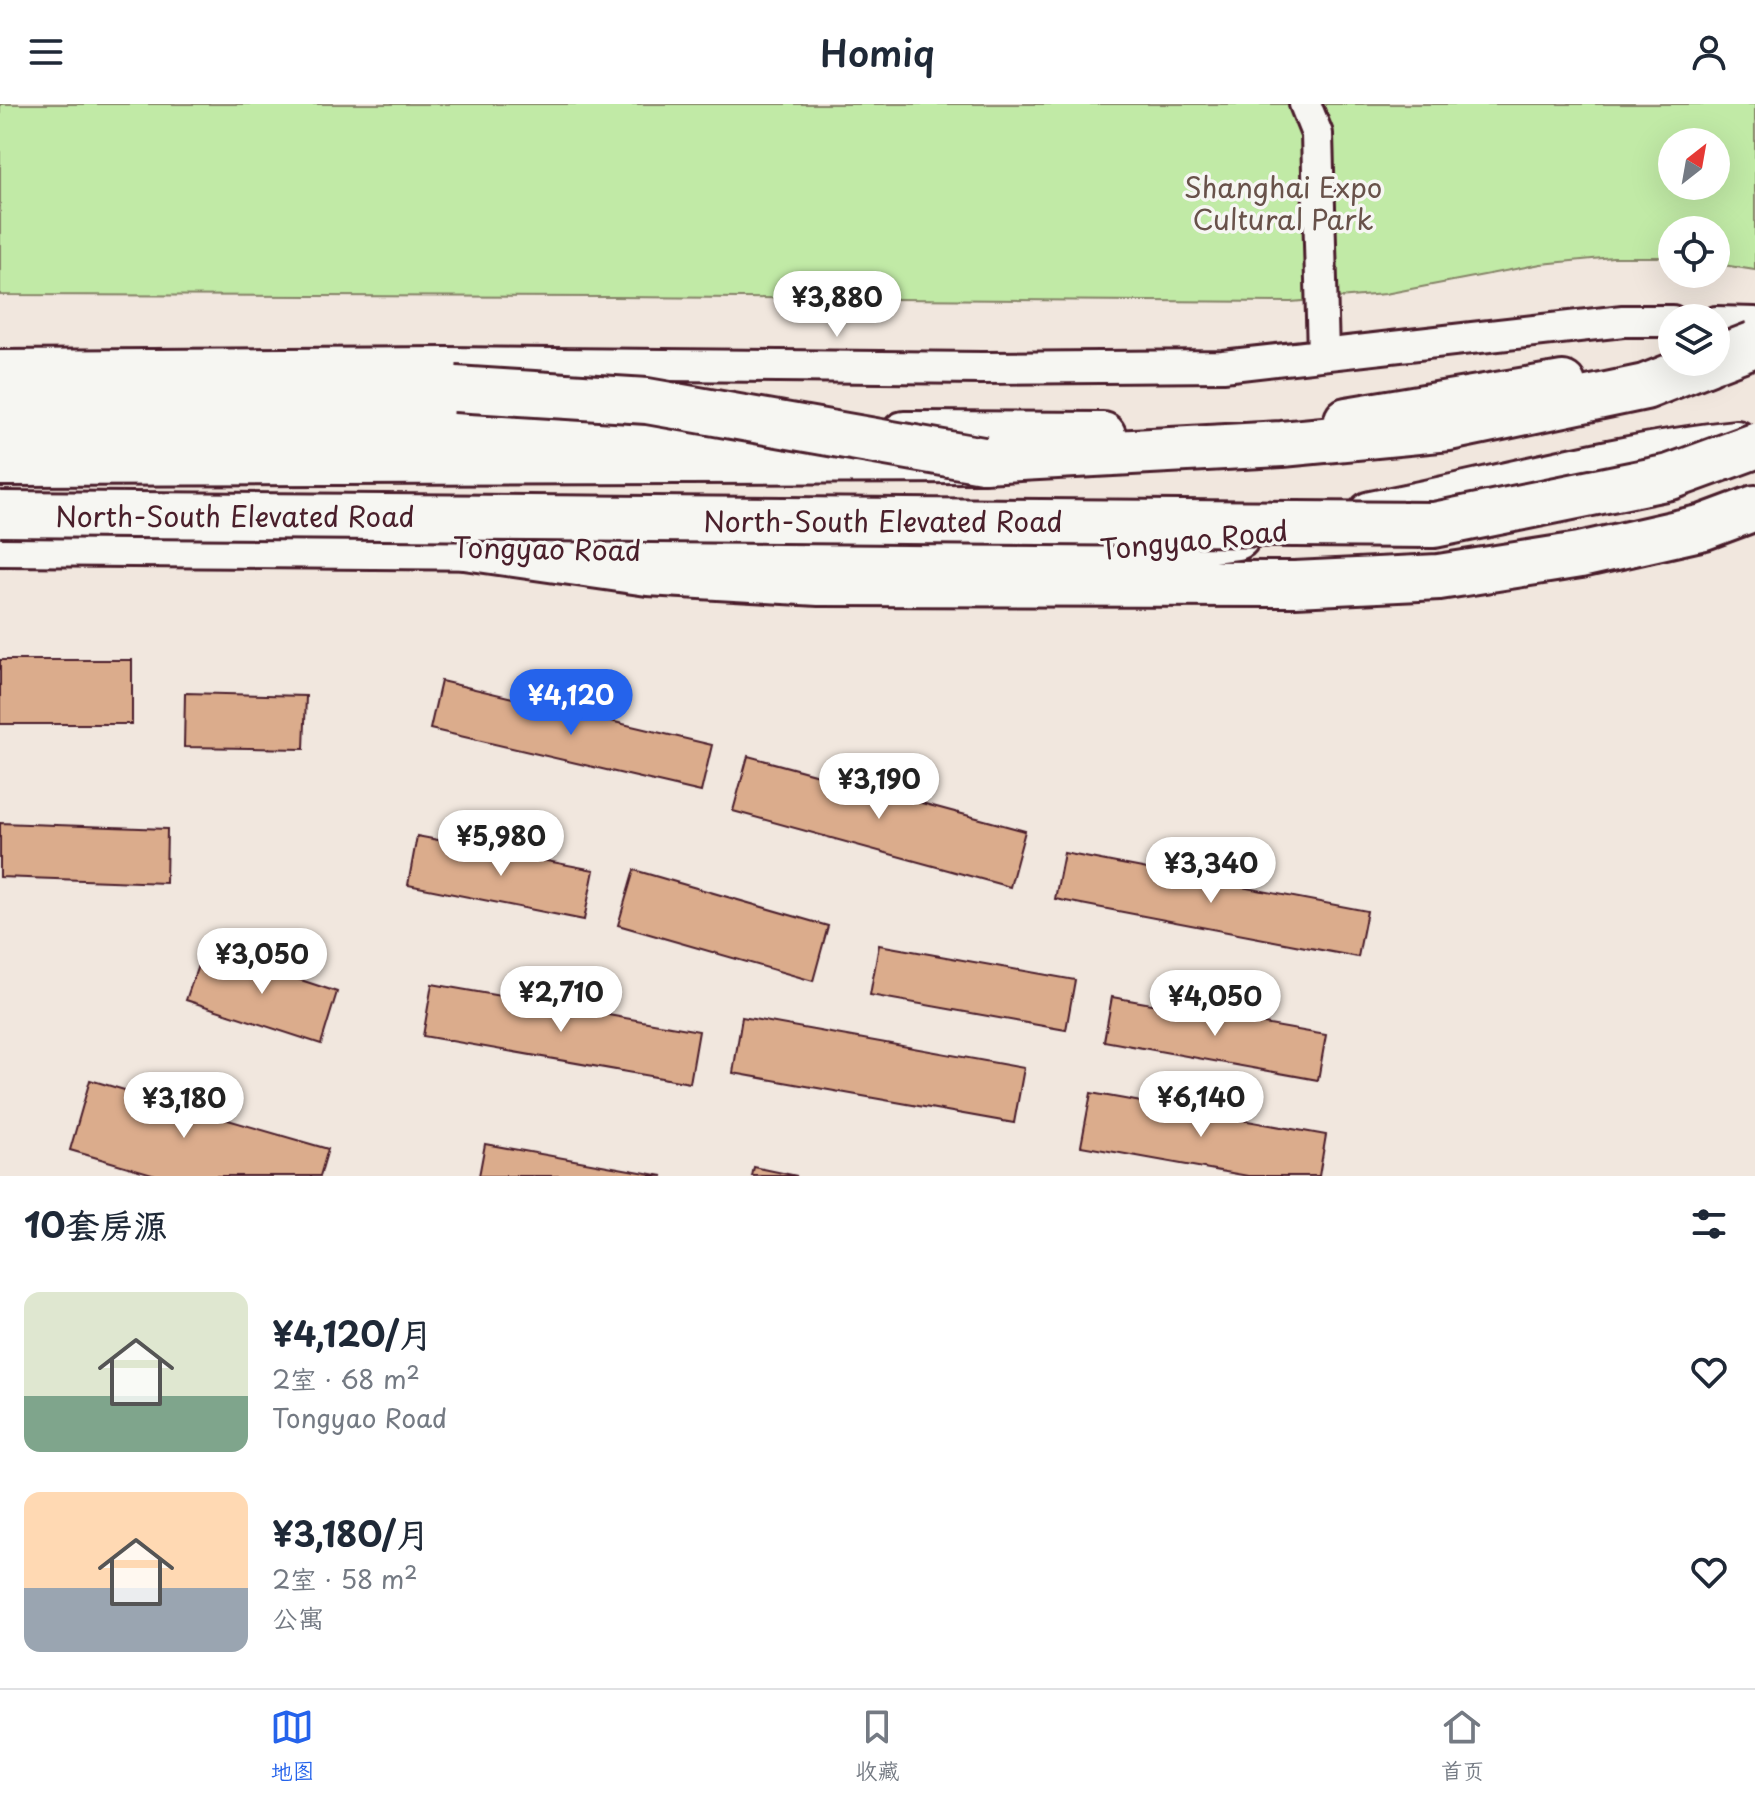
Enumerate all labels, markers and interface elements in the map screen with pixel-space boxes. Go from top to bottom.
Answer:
text: Homiq [820,25,935,79]
icon: menu [24,30,68,74]
icon: person [1687,30,1731,74]
north arrow [1658,128,1730,200]
map controls [1658,128,1730,376]
park label: Shanghai Expo Cultural Park [1184,165,1382,240]
button: locate [1658,216,1730,288]
pin: ¥3,880 [772,271,902,339]
text: ¥3,880 [791,277,883,316]
button: layers [1658,304,1730,376]
street label: North-South Elevated Road [55,494,415,537]
street label: North-South Elevated Road [703,499,1063,542]
street label: Tongyao Road [1098,508,1290,570]
street label: Tongyao Road [452,525,642,571]
pin: ¥4,120 [506,669,636,737]
text: ¥4,120 [528,675,614,714]
pin: ¥3,190 [814,753,944,821]
text: ¥3,190 [837,759,921,798]
pin: ¥5,980 [436,810,566,878]
text: ¥5,980 [456,816,546,855]
pin: ¥3,340 [1146,837,1276,905]
text: ¥3,340 [1164,843,1258,882]
pin: ¥3,050 [197,928,327,996]
text: ¥3,050 [215,934,309,973]
pin: ¥2,710 [496,966,626,1034]
pin: ¥4,050 [1150,970,1280,1038]
text: ¥2,710 [518,972,604,1011]
text: ¥4,050 [1168,976,1262,1015]
pin: ¥6,140 [1136,1071,1266,1139]
pin: ¥3,180 [119,1072,249,1140]
text: ¥6,140 [1157,1077,1245,1116]
text: ¥3,180 [142,1078,226,1117]
text: 10套房源 [24,1198,167,1250]
icon: filters [1687,1202,1731,1246]
text: ¥4,120/月 [272,1307,433,1359]
icon: home [88,1324,184,1420]
icon: heart [1687,1350,1731,1394]
text: 2室 · 68 m² [272,1359,420,1398]
text: Tongyao Road [272,1398,447,1437]
text: ¥3,180/月 [272,1507,430,1559]
icon: home [88,1524,184,1620]
icon: heart [1687,1550,1731,1594]
text: 2室 · 58 m² [272,1559,418,1598]
text: 公寓 [272,1598,324,1637]
tab: 地图 [270,1705,315,1786]
tab: 收藏 [855,1705,900,1786]
tab: 首页 [1440,1705,1485,1786]

